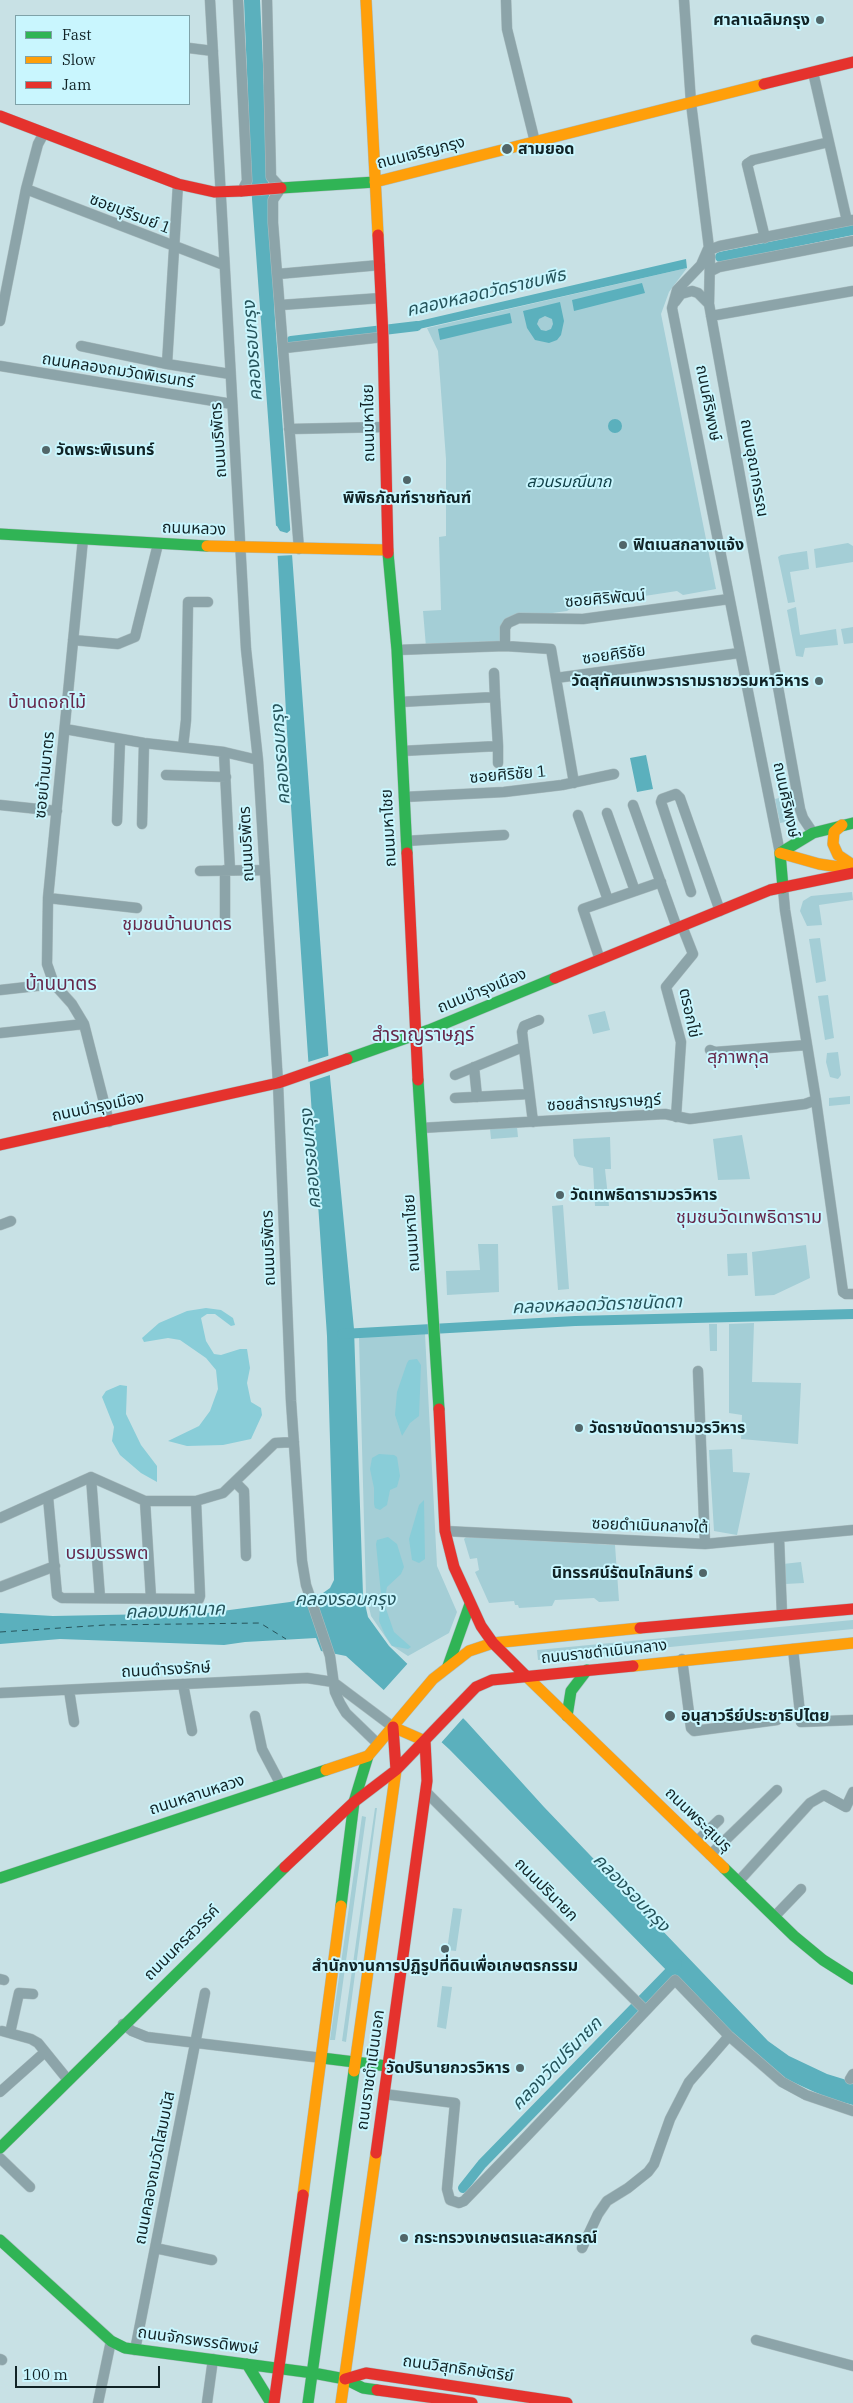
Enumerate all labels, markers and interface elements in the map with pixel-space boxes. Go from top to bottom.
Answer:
place label: ศาลาเฉลิมกรุง [713,10,810,30]
marker: ศาลาเฉลิมกรุง [814,14,826,26]
legend [15,15,190,105]
text: Fast [62,25,92,44]
text: Slow [62,50,95,69]
text: Jam [62,75,91,94]
street label: ถนนเจริญกรุง [375,133,467,173]
place label: สามยอด [518,139,575,159]
marker: สามยอด [500,142,514,156]
street label: ซอยบุรีรมย์ 1 [87,190,173,238]
water label: คลองหลอดวัดราชบพิธ [404,264,568,322]
water label: คลองรอบกรุง [239,300,267,402]
street label: ถนนคลองถมวัดพิเรนทร์ [40,349,196,393]
street label: ถนนศิริพงษ์ [691,363,725,443]
street label: ถนนมหาไชย [359,384,379,462]
street label: ถนนบริพัตร [207,402,231,478]
street label: ถนนอุณากรรณ [736,417,772,519]
place label: วัดพระพิเรนทร์ [56,440,154,460]
marker: วัดพระพิเรนทร์ [40,444,52,456]
park label: สวนรมณีนาถ [527,472,611,492]
marker: พิพิธภัณฑ์ราชทัณฑ์ [401,474,413,486]
place label: พิพิธภัณฑ์ราชทัณฑ์ [343,488,471,508]
street label: ถนนหลวง [162,518,226,540]
place label: ฟิตเนสกลางแจ้ง [633,535,744,555]
marker: ฟิตเนสกลางแจ้ง [617,539,629,551]
street label: ซอยศิริพัฒน์ [564,586,646,612]
street label: ซอยศิริชัย [581,641,647,669]
place label: วัดสุทัศนเทพวรารามราชวรมหาวิหาร [571,671,809,691]
marker: วัดสุทัศนเทพวรารามราชวรมหาวิหาร [813,675,825,687]
district label: บ้านดอกไม้ [8,692,86,714]
water label: คลองรอบกรุง [267,704,295,806]
street label: ซอยบ้านบาตร [31,730,59,820]
street label: ถนนศิริพงษ์ [769,760,803,840]
street label: ซอยศิริชัย 1 [469,762,547,788]
street label: ถนนมหาไชย [377,789,401,867]
street label: ถนนบริพัตร [235,806,259,882]
district label: ชุมชนบ้านบาตร [122,914,232,936]
street label: ถนนบำรุงเมือง [435,964,529,1018]
district label: บ้านบาตร [25,974,97,996]
street label: ตรอกไข่ [674,986,704,1040]
district label: สำราญราษฎร์ [372,1025,474,1047]
district label: สุภาพกุล [707,1047,769,1069]
street label: ถนนบำรุงเมือง [50,1088,146,1126]
street label: ซอยสำราญราษฎร์ [547,1090,661,1116]
water label: คลองรอบกรุง [296,1108,326,1210]
place label: วัดเทพธิดารามวรวิหาร [570,1185,717,1205]
marker: วัดเทพธิดารามวรวิหาร [554,1189,566,1201]
street label: ถนนมหาไชย [400,1193,424,1273]
district label: ชุมชนวัดเทพธิดาราม [676,1207,822,1229]
street label: ถนนบริพัตร [258,1210,280,1286]
water label: คลองหลอดวัดราชนัดดา [512,1291,682,1319]
place label: วัดราชนัดดารามวรวิหาร [589,1418,745,1438]
marker: วัดราชนัดดารามวรวิหาร [573,1422,585,1434]
street label: ซอยดำเนินกลางใต้ [591,1514,709,1538]
district label: บรมบรรพต [65,1543,149,1565]
place label: นิทรรศน์รัตนโกสินทร์ [552,1563,693,1583]
marker: นิทรรศน์รัตนโกสินทร์ [697,1567,709,1579]
water label: คลองรอบกรุง [295,1589,395,1611]
water label: คลองมหานาค [125,1598,225,1624]
street label: ถนนราชดำเนินกลาง [540,1636,668,1668]
street label: ถนนดำรงรักษ์ [121,1658,211,1682]
place label: อนุสาวรีย์ประชาธิปไตย [681,1706,830,1726]
marker: อนุสาวรีย์ประชาธิปไตย [663,1709,677,1723]
street label: ถนนหลานหลวง [147,1771,247,1819]
street label: ถนนพระสุเมรุ [661,1784,735,1856]
water label: คลองรอบกรุง [588,1849,674,1937]
street label: ถนนปรินายก [510,1854,582,1926]
street label: ถนนนครสวรรค์ [140,1901,224,1985]
marker: สำนักงานการปฏิรูปที่ดินเพื่อเกษตรกรรม [439,1943,451,1955]
place label: สำนักงานการปฏิรูปที่ดินเพื่อเกษตรกรรม [312,1956,578,1976]
street label: ถนนราชดำเนินนอก [353,2008,389,2132]
water label: คลองวัดปรินายก [507,2013,607,2115]
place label: วัดปรินายกวรวิหาร [386,2058,510,2078]
marker: วัดปรินายกวรวิหาร [514,2062,526,2074]
street label: ถนนคลองถมวัดโสมมนัส [131,2090,179,2246]
place label: กระทรวงเกษตรและสหกรณ์ [414,2228,597,2248]
marker: กระทรวงเกษตรและสหกรณ์ [398,2232,410,2244]
street label: ถนนจักรพรรดิพงษ์ [136,2323,260,2359]
street label: ถนนวิสุทธิกษัตริย์ [401,2352,515,2386]
scale bar [18,2356,162,2388]
text: 100 m [23,2365,68,2384]

